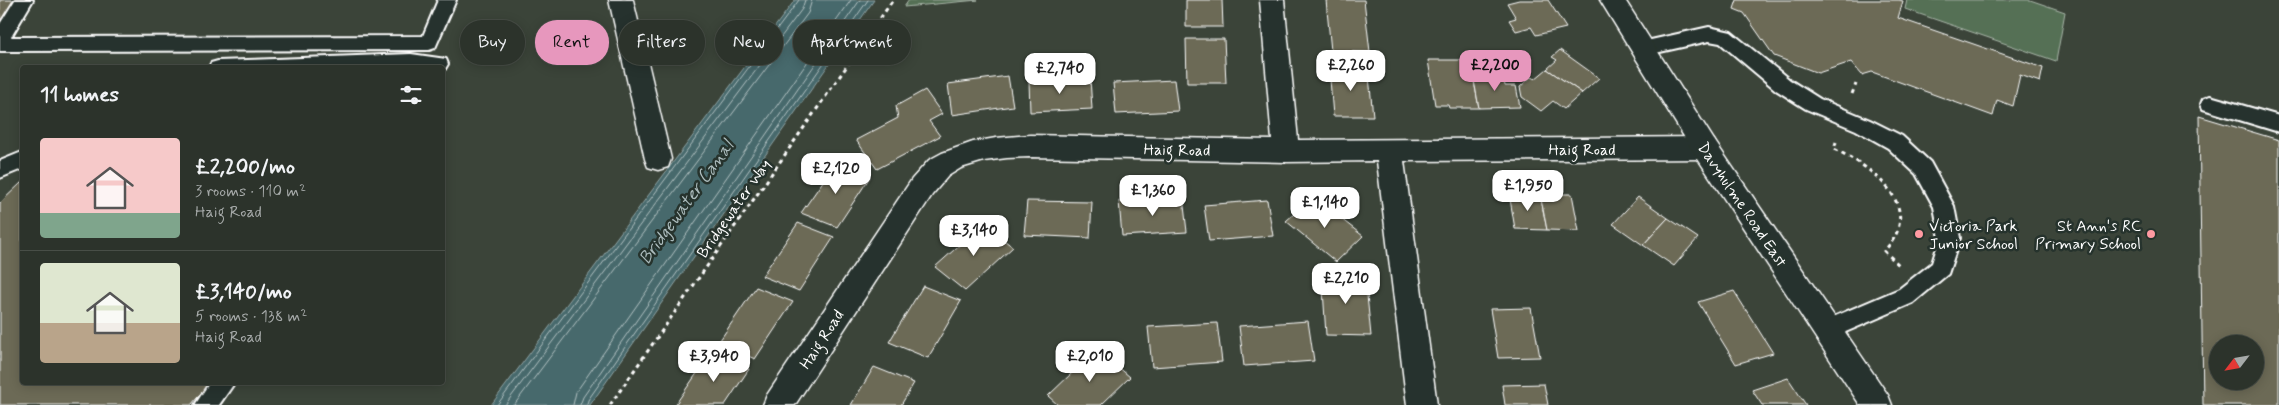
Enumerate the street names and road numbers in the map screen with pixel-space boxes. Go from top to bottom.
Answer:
street label: Davyhulme Road East [1692,138,1791,271]
street label: Haig Road [1143,139,1211,163]
street label: Haig Road [1549,140,1615,162]
street label: Bridgewater Way [692,155,776,262]
street label: Haig Road [795,306,850,374]

